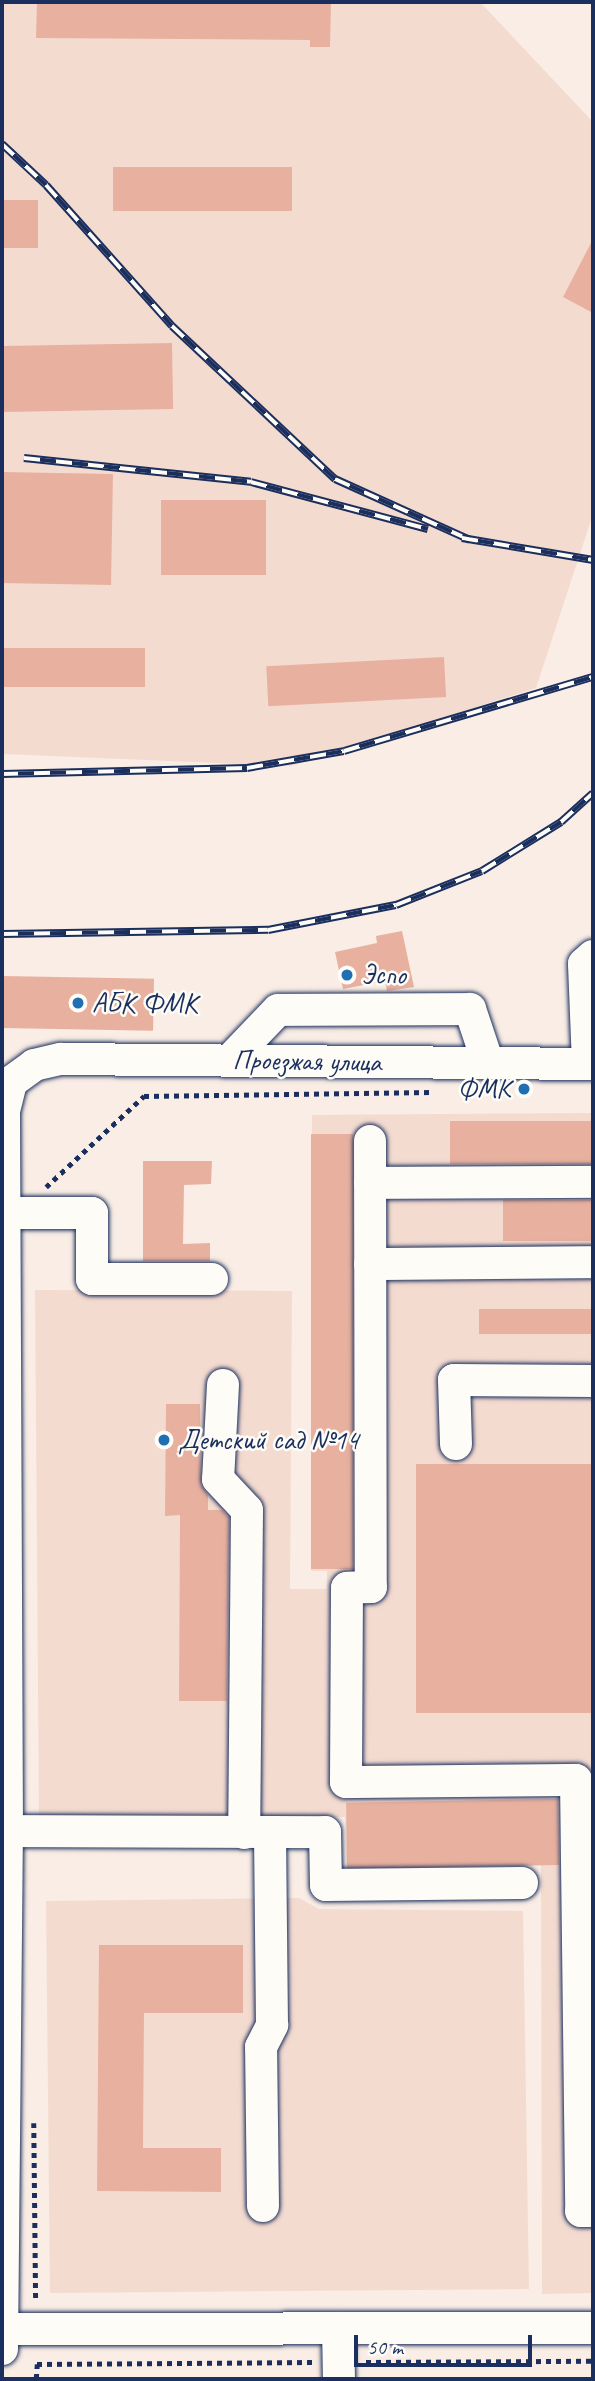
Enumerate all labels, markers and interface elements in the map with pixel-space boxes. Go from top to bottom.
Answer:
place label: Эспо [361,958,406,992]
marker: Эспо [339,967,355,983]
place label: АБК ФМК [92,986,193,1020]
marker: АБК ФМК [70,995,86,1011]
street label: Проезжая улица [232,1043,382,1079]
place label: ФМК [457,1072,510,1106]
marker: ФМК [516,1081,532,1097]
place label: Детский сад №14 [178,1423,359,1457]
marker: Детский сад №14 [156,1432,172,1448]
scale bar [357,2322,536,2366]
text: 50 m [367,2334,403,2360]

